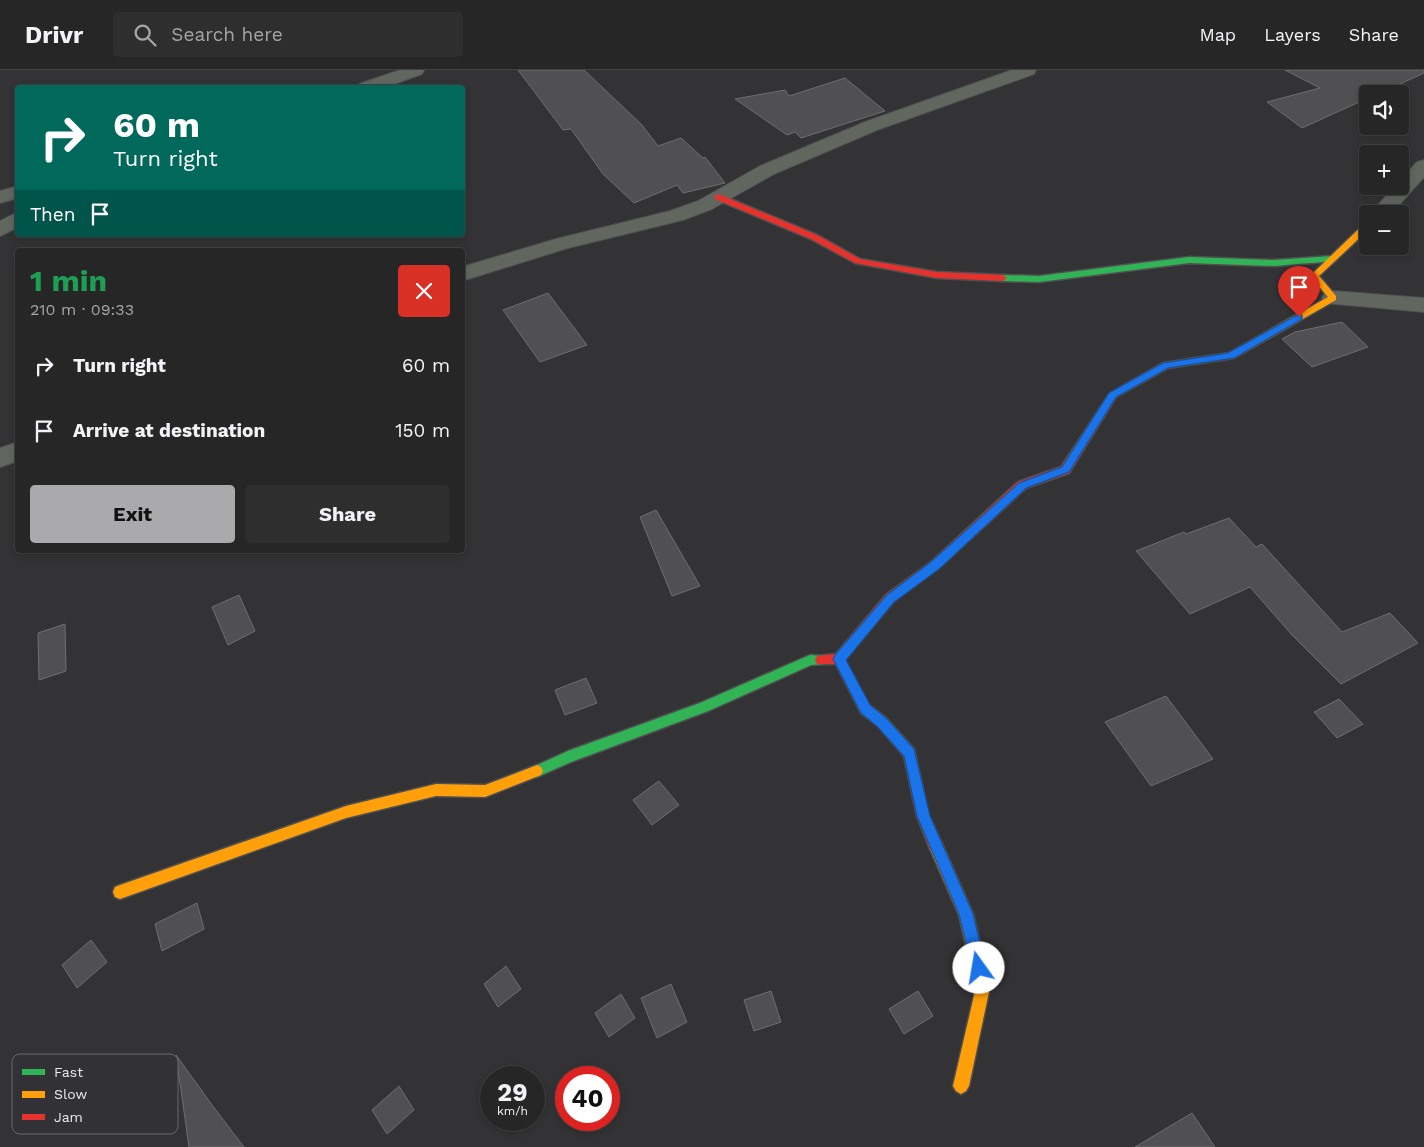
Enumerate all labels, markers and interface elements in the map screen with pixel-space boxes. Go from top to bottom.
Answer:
search box [113,12,463,57]
text: Drivr [25,21,83,49]
icon: search [131,21,159,49]
text: Search here [171,23,283,46]
text: Map [1199,24,1236,45]
text: Layers [1264,24,1321,45]
text: Share [1349,24,1399,45]
map controls [1359,85,1409,255]
button: sound [1359,85,1409,135]
text: 60 m [113,104,200,146]
icon: right [30,105,95,170]
button: + [1359,145,1409,195]
text: Turn right [113,146,218,171]
icon: arrive [86,200,114,228]
text: Then [30,203,76,226]
button: − [1359,205,1409,255]
text: 1 min [30,263,107,298]
button: close [398,265,450,317]
pin [1278,266,1320,317]
icon: arrive [1285,273,1313,301]
text: 210 m · 09:33 [30,300,134,319]
icon: right [30,352,58,380]
text: Turn right [73,354,166,377]
text: 60 m [402,354,450,377]
icon: arrive [30,417,58,445]
text: Arrive at destination [73,419,265,442]
text: 150 m [395,419,450,442]
button: Exit [30,485,235,543]
button: Share [245,485,450,543]
position arrow [952,941,1004,993]
legend [12,1054,178,1134]
text: Fast [54,1064,83,1080]
speed limit sign: 40 [555,1066,620,1131]
text: 29 [497,1078,528,1107]
text: Slow [54,1086,87,1102]
text: km/h [497,1104,528,1118]
text: Jam [54,1109,83,1125]

